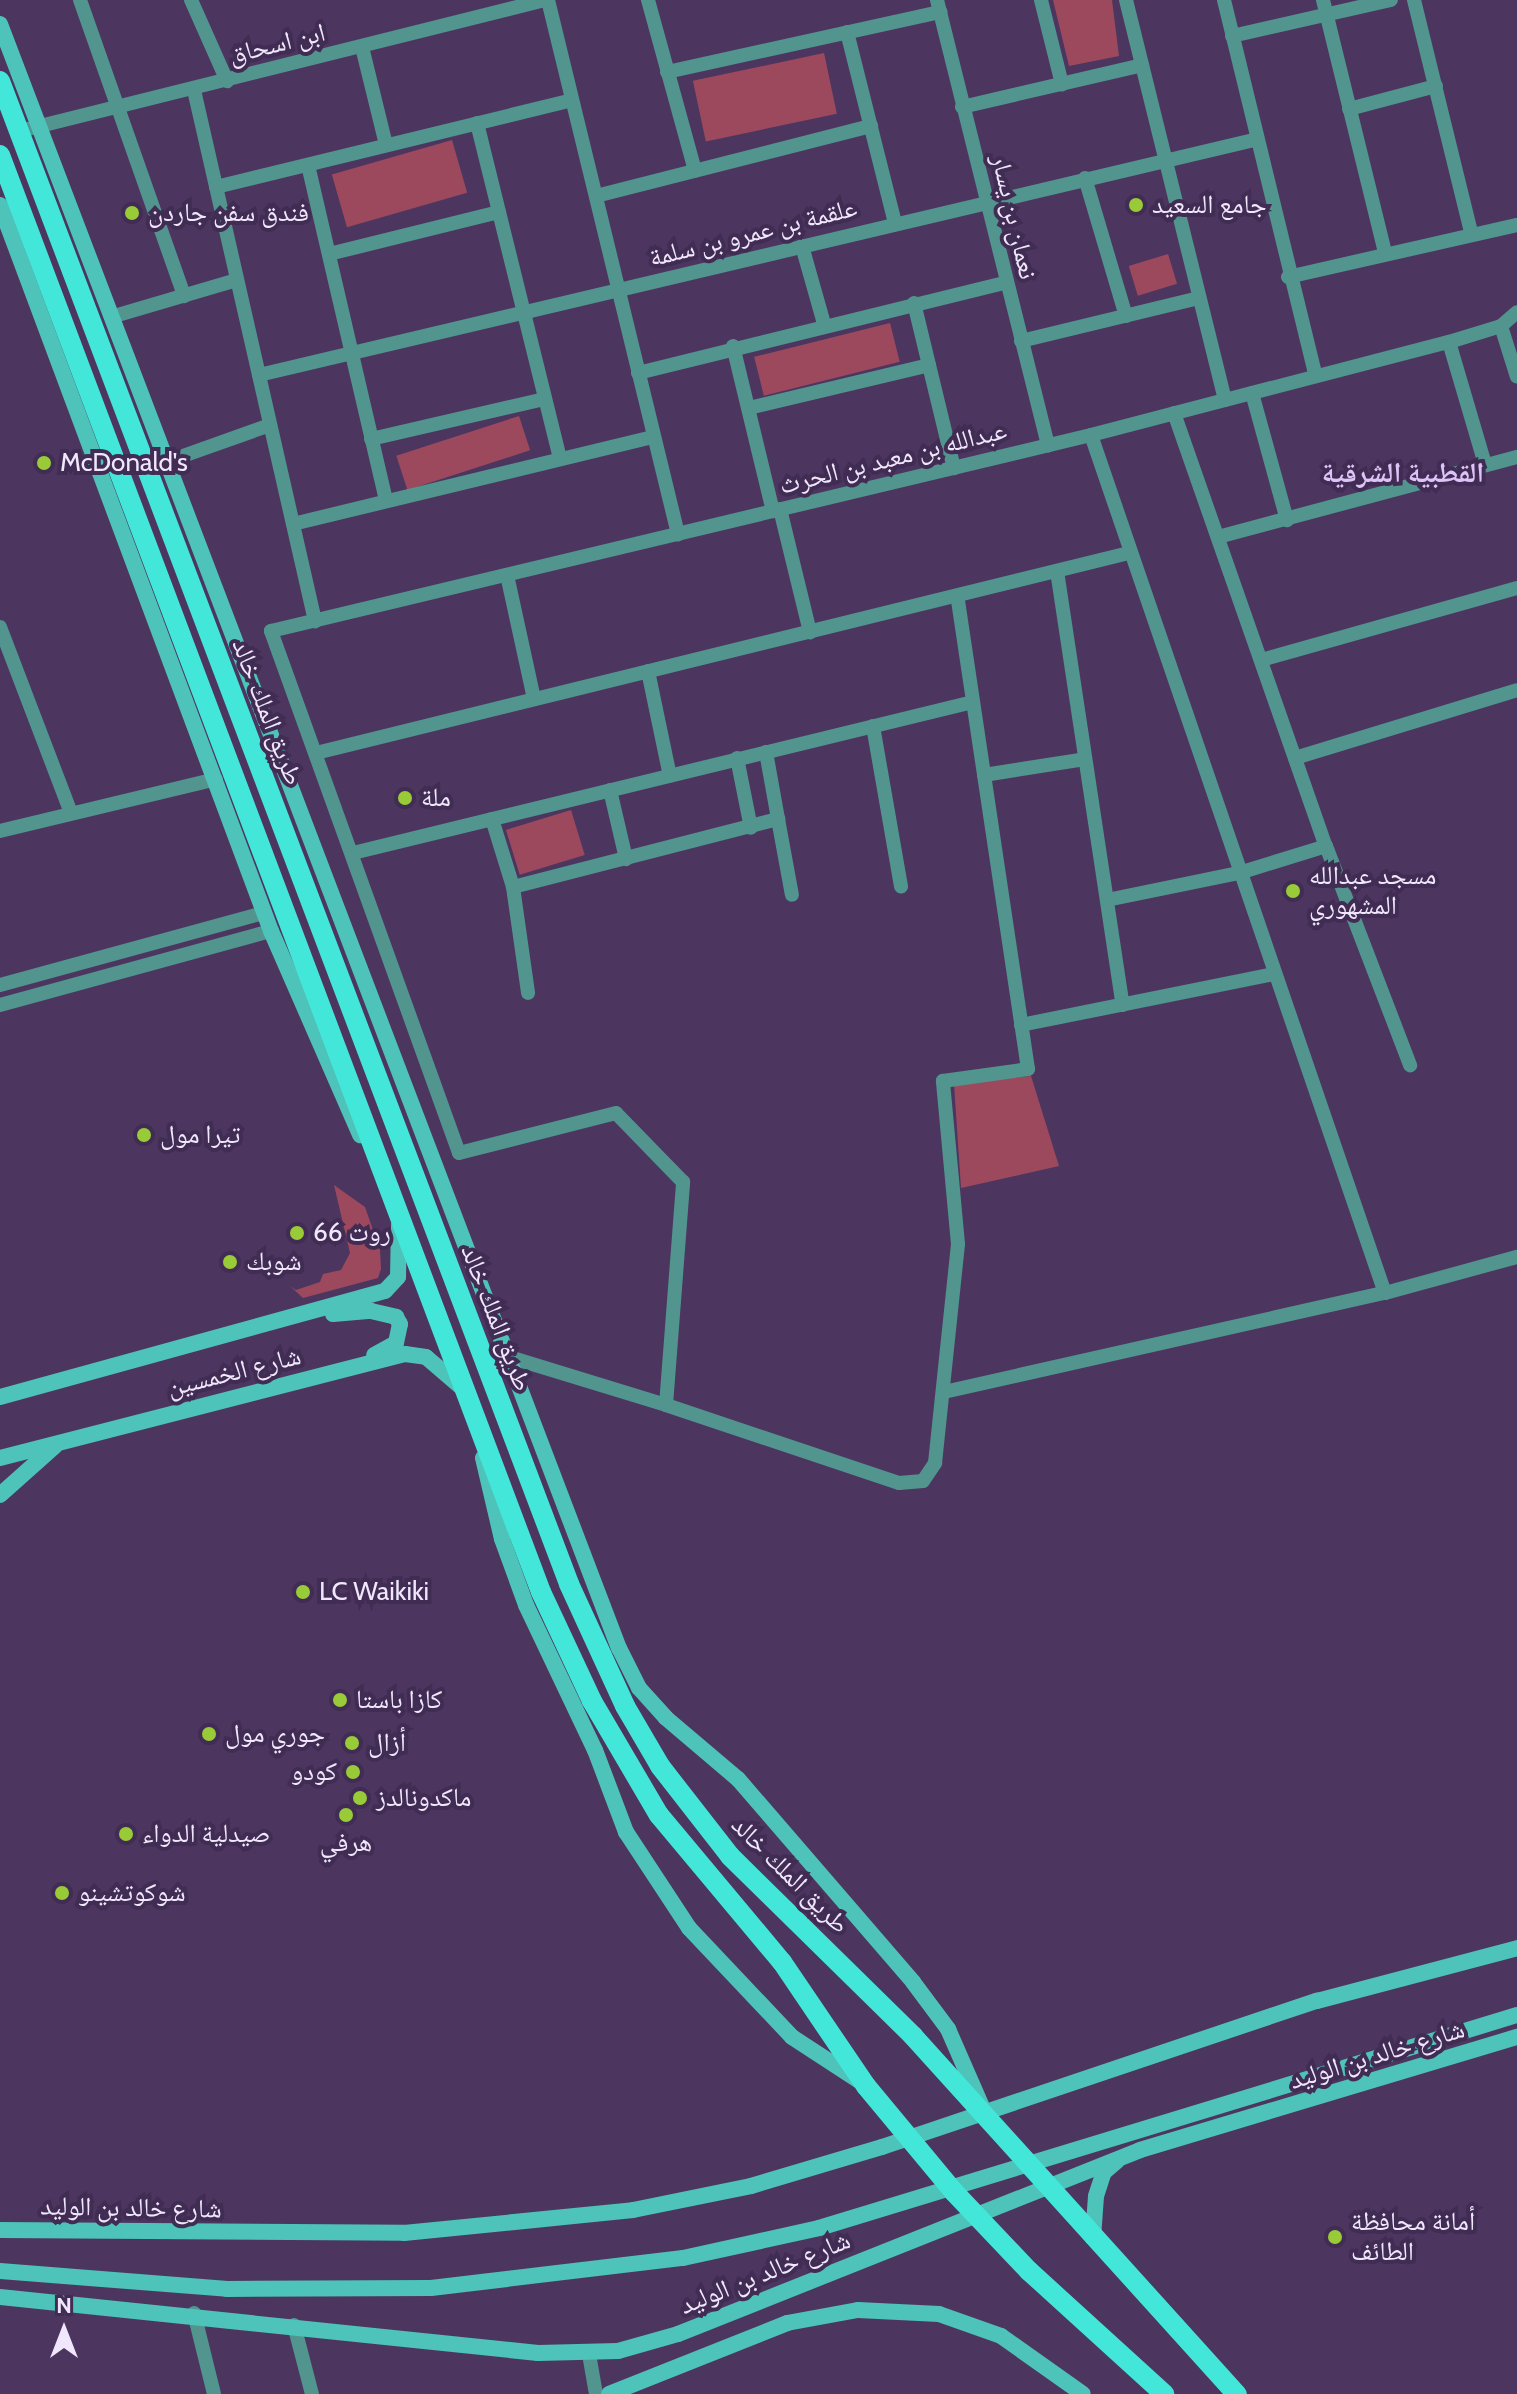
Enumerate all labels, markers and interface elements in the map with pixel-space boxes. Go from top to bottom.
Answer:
street label: ابن اسحاق [225,17,329,71]
street label: نعمان بن يسار [984,151,1044,283]
place label: جامع السعيد [1152,189,1267,221]
street label: علقمة بن عمرو بن سلمة [646,192,860,274]
marker: جامع السعيد [1127,196,1145,214]
place label: فندق سفن جاردن [148,197,309,229]
marker: فندق سفن جاردن [123,204,141,222]
street label: عبدالله بن معبد بن الحرث [776,415,1010,501]
place label: McDonald's [60,447,188,479]
marker: McDonald's [35,454,53,472]
district label: القطبية الشرقية [1322,455,1484,489]
street label: طريق الملك خالد [225,635,309,789]
place label: ملة [421,782,451,814]
marker: ملة [396,789,414,807]
place label: مسجد عبدالله المشهوري [1309,860,1436,922]
marker: مسجد عبدالله المشهوري [1284,882,1302,900]
place label: تيرا مول [160,1119,240,1151]
marker: تيرا مول [135,1126,153,1144]
place label: روت 66 [313,1217,391,1249]
marker: روت 66 [288,1224,306,1242]
street label: طريق الملك خالد [454,1241,538,1395]
place label: شوبك [246,1246,302,1278]
marker: شوبك [221,1253,239,1271]
street label: شارع الخمسين [164,1340,304,1404]
place label: LC Waikiki [319,1576,429,1608]
marker: LC Waikiki [294,1583,312,1601]
place label: كازا باستا [356,1684,442,1716]
marker: كازا باستا [331,1691,349,1709]
place label: جوري مول [225,1718,325,1750]
marker: جوري مول [200,1725,218,1743]
place label: أزال [368,1727,406,1759]
marker: أزال [343,1734,361,1752]
place label: كودو [291,1756,337,1788]
marker: كودو [344,1763,362,1781]
place label: ماكدونالدز [376,1782,471,1814]
marker: ماكدونالدز [351,1789,369,1807]
marker: هرفي [337,1806,355,1824]
street label: طريق الملك خالد [725,1810,855,1940]
place label: صيدلية الدواء [142,1818,270,1850]
marker: صيدلية الدواء [117,1825,135,1843]
place label: هرفي [320,1827,372,1859]
place label: شوكوتشينو [78,1877,186,1909]
marker: شوكوتشينو [53,1884,71,1902]
street label: شارع خالد بن الوليد [1286,2014,1468,2096]
street label: شارع خالد بن الوليد [40,2191,222,2225]
place label: أمانة محافظة الطائف [1351,2206,1475,2268]
street label: شارع خالد بن الوليد [675,2225,855,2321]
marker: أمانة محافظة الطائف [1326,2228,1344,2246]
north arrow [24,2290,104,2370]
text: N [56,2292,72,2319]

